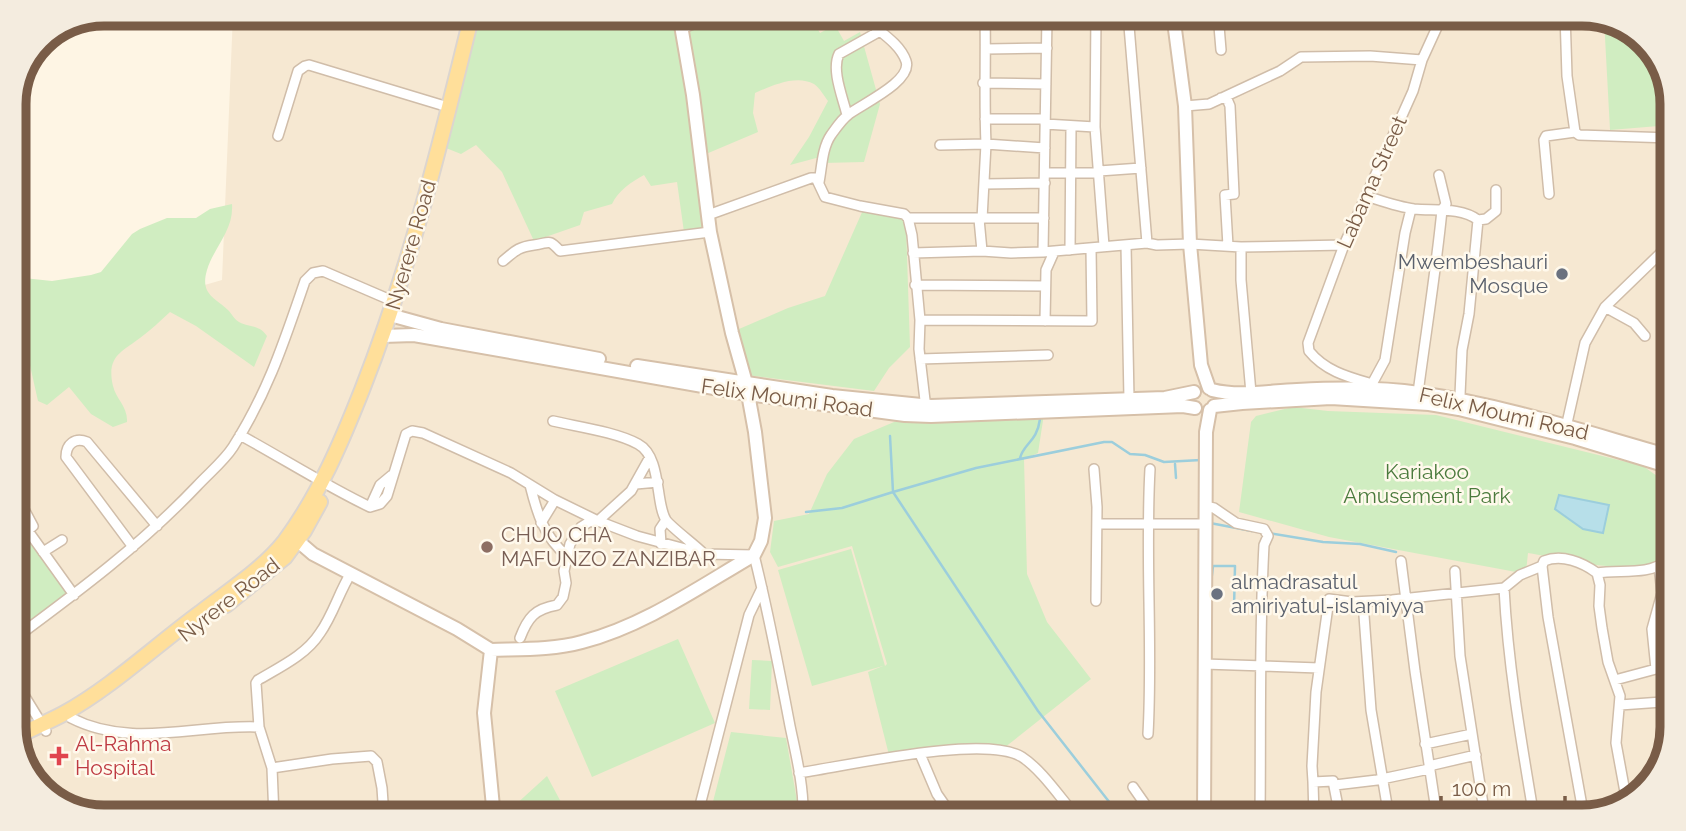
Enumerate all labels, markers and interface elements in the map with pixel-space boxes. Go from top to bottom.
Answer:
street label: Labama Street [1331,112,1412,252]
street label: Nyerere Road [380,177,441,313]
place label: Mwembeshauri Mosque [1398,249,1548,298]
marker: Mwembeshauri Mosque [1554,266,1570,282]
street label: Felix Moumi Road [700,373,874,422]
street label: Felix Moumi Road [1417,382,1591,445]
park label: Kariakoo Amusement Park [1343,459,1511,508]
place label: CHUO CHA MAFUNZO ZANZIBAR [501,522,716,571]
marker: CHUO CHA MAFUNZO ZANZIBAR [479,539,495,555]
street label: Nyrere Road [173,552,284,647]
place label: almadrasatul amiriyatul-islamiyya [1231,569,1424,618]
marker: almadrasatul amiriyatul-islamiyya [1209,586,1225,602]
place label: Al-Rahma Hospital [75,731,171,780]
marker: Al-Rahma Hospital [49,746,69,766]
scale bar [1441,764,1565,808]
text: 100 m [1452,776,1511,801]

